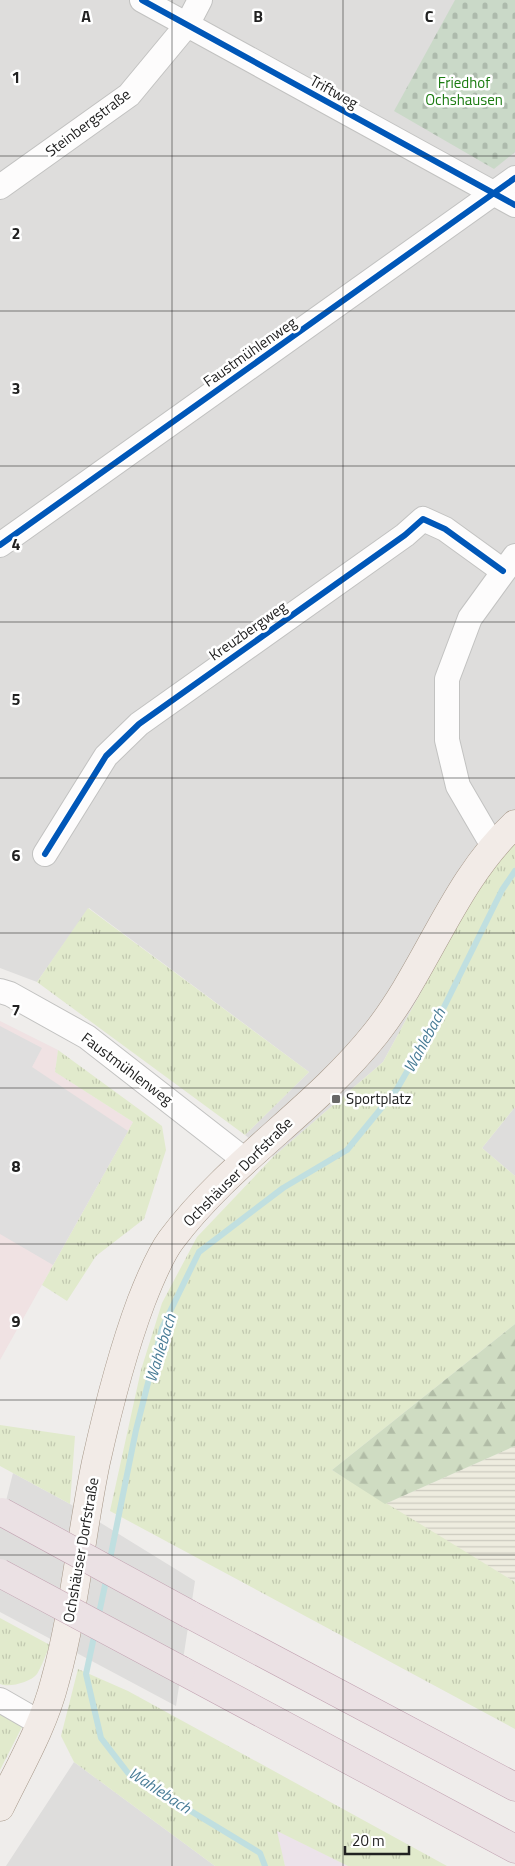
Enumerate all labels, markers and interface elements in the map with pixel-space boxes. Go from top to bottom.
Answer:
text: A [81,4,91,28]
text: B [253,4,263,28]
text: C [425,4,434,28]
text: 1 [12,65,20,89]
street label: Triftweg [306,69,363,114]
park label: Friedhof Ochshausen [425,71,503,111]
street label: Steinbergstraße [40,83,135,162]
text: 2 [12,221,20,245]
street label: Faustmühlenweg [198,311,301,392]
text: 3 [12,376,20,400]
text: 4 [12,532,21,556]
street label: Kreuzbergweg [204,595,292,666]
text: 5 [12,687,21,711]
text: 6 [12,843,21,867]
text: 7 [12,998,20,1022]
water label: Wahlebach [397,1002,452,1077]
street label: Faustmühlenweg [77,1027,178,1111]
place label: Sportplatz [346,1087,412,1110]
marker: Sportplatz [330,1093,342,1105]
street label: Ochshäuser Dorfstraße [178,1112,298,1232]
text: 8 [12,1154,21,1178]
text: 9 [12,1309,21,1333]
water label: Wahlebach [138,1310,182,1385]
street label: Ochshäuser Dorfstraße [56,1476,105,1624]
water label: Wahlebach [124,1761,197,1820]
scale bar [345,1824,409,1856]
text: 20 m [352,1829,385,1852]

